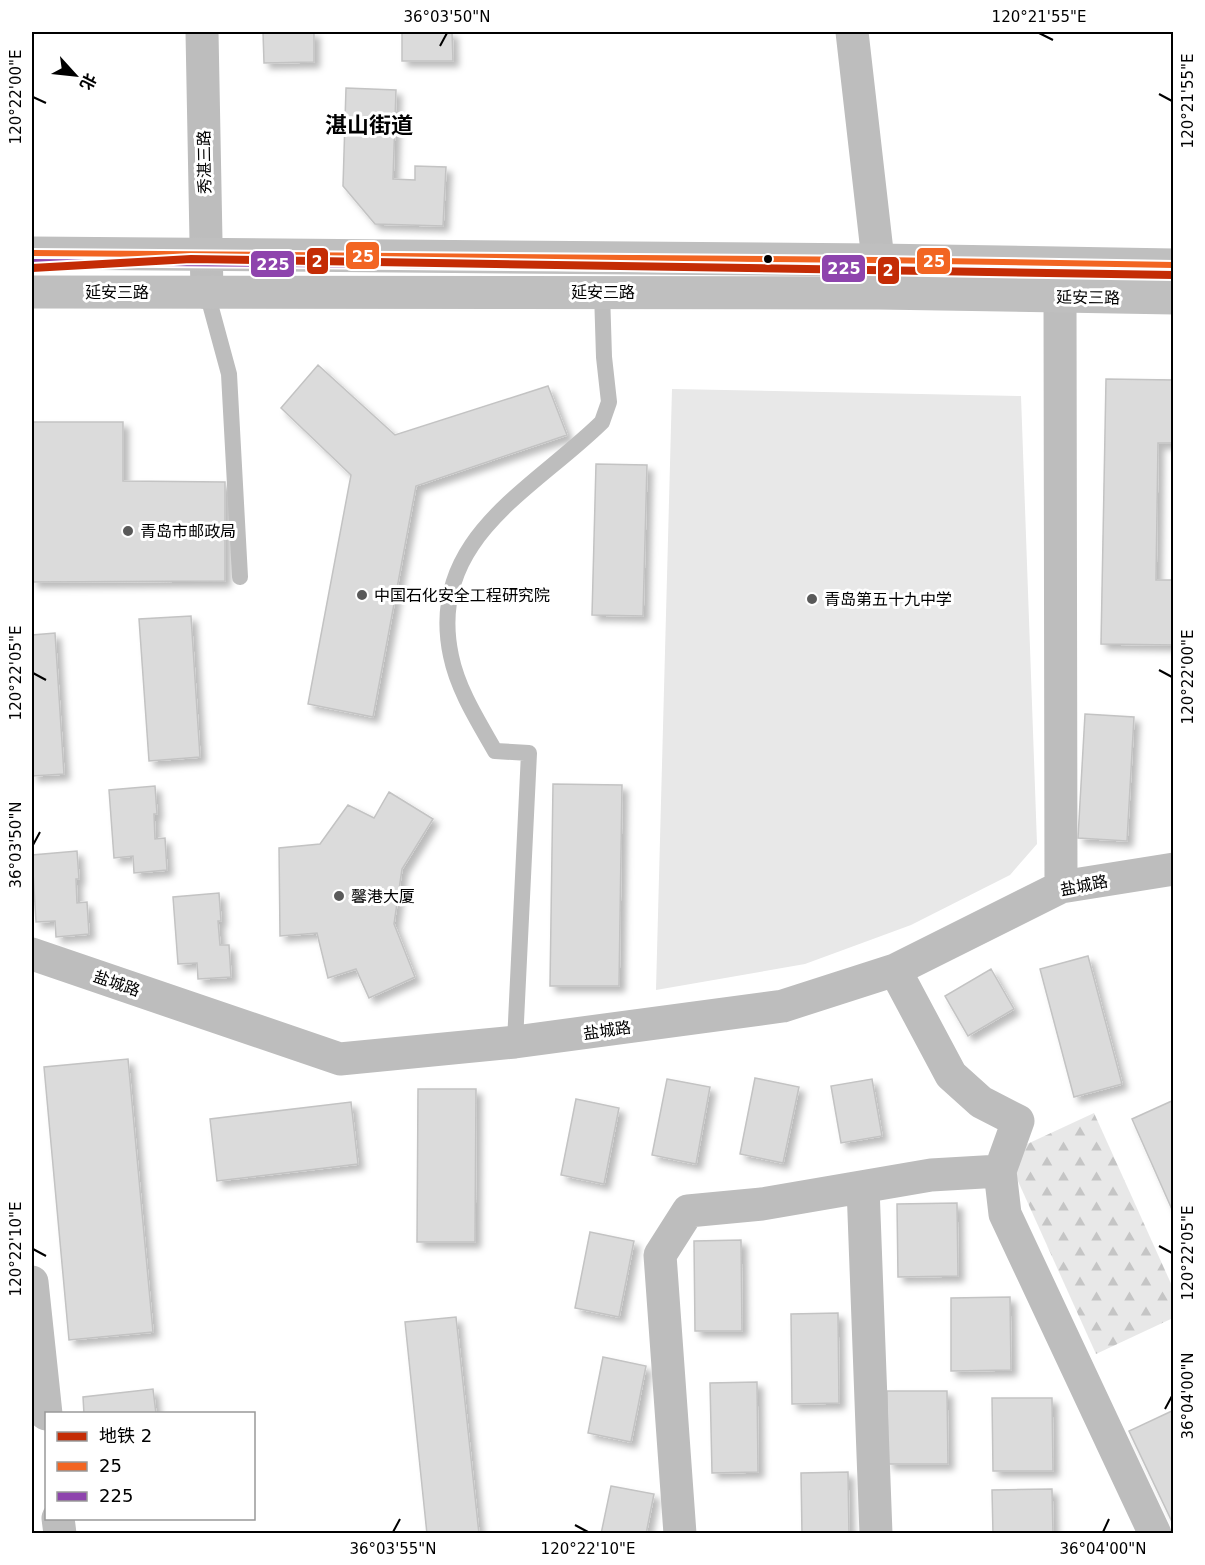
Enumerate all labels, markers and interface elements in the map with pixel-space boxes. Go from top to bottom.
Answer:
text: 36°03'50"N [403,8,491,26]
text: 120°21'55"E [992,8,1086,26]
north arrow [45,45,105,105]
text: 120°22'00"E [7,50,25,144]
text: 120°21'55"E [1179,54,1197,148]
text: 北 [76,70,100,93]
district label: 湛山街道 [325,113,413,138]
street label: 秀湛三路 [194,130,215,194]
line badge: 25 [345,241,380,270]
line badge: 2 [306,247,329,275]
text: 25 [352,247,374,266]
line badge: 25 [916,247,951,275]
line badge: 225 [250,250,295,278]
text: 2 [311,252,323,271]
text: 25 [923,252,945,271]
unlabelled marker [762,253,774,265]
line badge: 225 [821,254,866,283]
text: 225 [256,255,290,274]
line badge: 2 [877,256,900,285]
text: 225 [827,259,861,278]
text: 2 [882,261,894,280]
street label: 延安三路 [85,283,149,302]
street label: 延安三路 [571,283,635,302]
street label: 延安三路 [1056,287,1120,308]
place label: 青岛市邮政局 [140,522,236,541]
marker: 青岛市邮政局 [121,524,135,538]
place label: 中国石化安全工程研究院 [374,586,550,605]
marker: 中国石化安全工程研究院 [355,588,369,602]
place label: 青岛第五十九中学 [824,590,952,609]
marker: 青岛第五十九中学 [805,592,819,606]
text: 120°22'05"E [7,626,25,720]
text: 120°22'00"E [1179,630,1197,724]
text: 36°03'50"N [7,801,25,889]
street label: 盐城路 [1059,872,1109,899]
place label: 馨港大厦 [351,887,415,906]
marker: 馨港大厦 [332,889,346,903]
street label: 盐城路 [91,967,143,1000]
street label: 盐城路 [582,1018,632,1043]
text: 120°22'10"E [7,1202,25,1296]
text: 120°22'05"E [1179,1206,1197,1300]
text: 36°04'00"N [1179,1352,1197,1440]
legend [45,1412,255,1520]
text: 地铁 2 [99,1425,152,1446]
text: 25 [99,1455,122,1476]
text: 225 [99,1485,133,1506]
text: 36°03'55"N [349,1540,437,1558]
text: 120°22'10"E [541,1540,635,1558]
text: 36°04'00"N [1059,1540,1147,1558]

